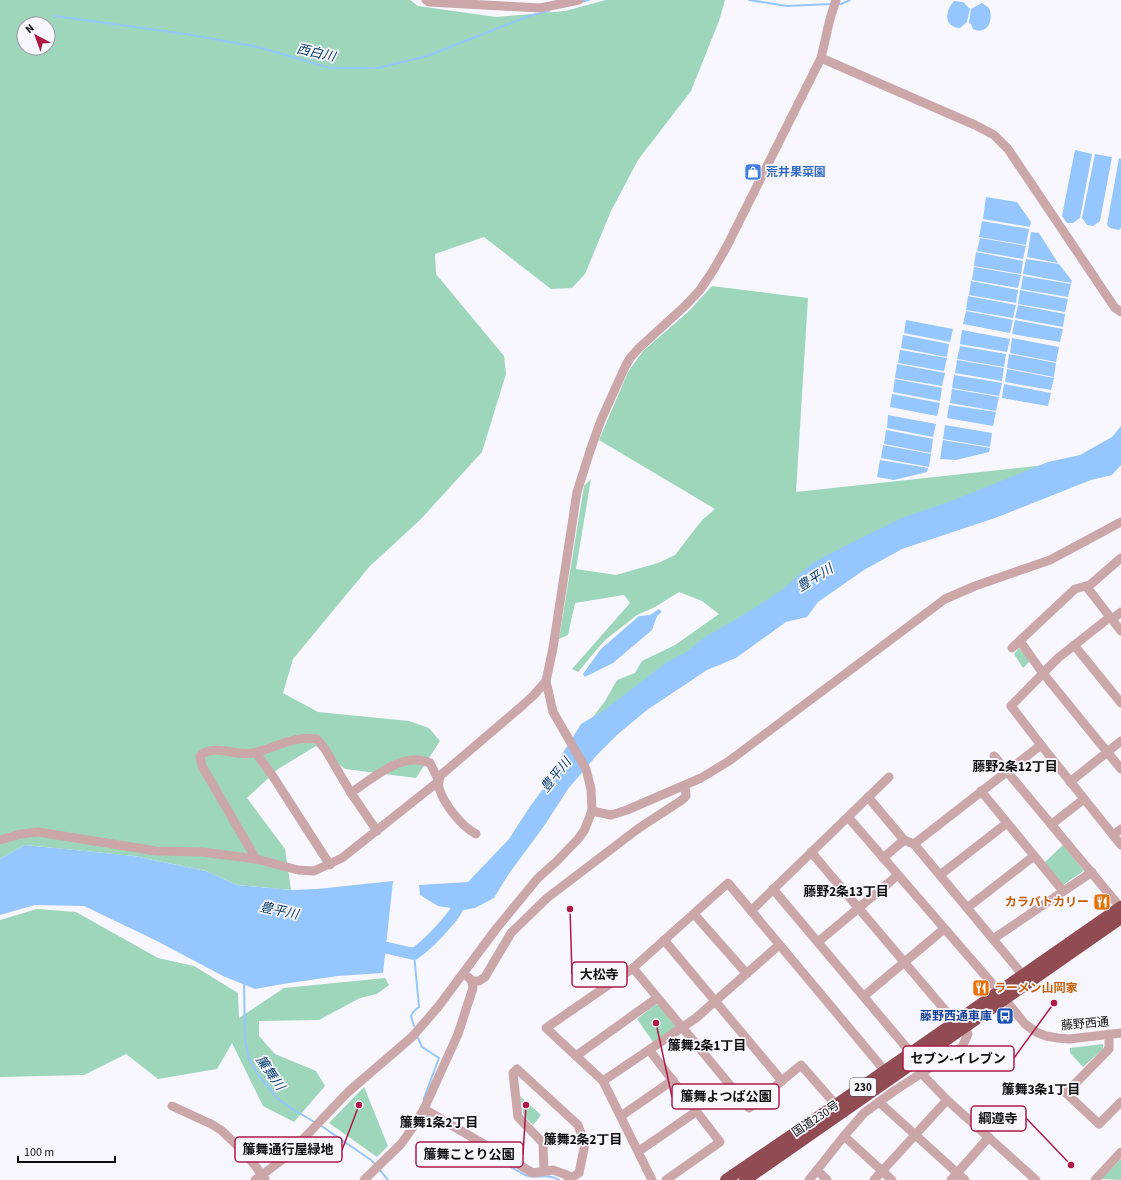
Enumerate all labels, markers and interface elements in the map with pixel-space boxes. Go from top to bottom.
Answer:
north arrow [16,16,56,56]
text: N [22,21,37,37]
water label: 西白川 [295,40,339,67]
shop icon: 荒井果菜園 [743,162,763,182]
place label: 荒井果菜園 [766,164,826,181]
water label: 豊平川 [794,559,838,596]
water label: 豊平川 [537,753,577,796]
district label: 藤野2条12丁目 [972,758,1058,776]
district label: 藤野2条13丁目 [803,883,889,901]
restaurant icon: カラバトカリー [1092,892,1112,912]
place label: カラバトカリー [1005,894,1089,911]
water label: 豊平川 [258,898,302,924]
callout: 大松寺 [572,962,627,987]
text: 大松寺 [579,966,619,984]
restaurant icon: ラーメン山岡家 [971,978,991,998]
place label: ラーメン山岡家 [994,980,1078,997]
bus stop icon: 藤野西通車庫 [995,1006,1015,1026]
place label: 藤野西通車庫 [920,1008,992,1025]
street label: 藤野西通 [1060,1013,1110,1035]
district label: 簾舞2条1丁目 [668,1037,746,1055]
callout: セブン-イレブン [903,1046,1014,1071]
text: セブン-イレブン [910,1050,1006,1068]
water label: 簾舞川 [251,1052,290,1096]
road number: 230 [850,1078,876,1096]
district label: 簾舞3条1丁目 [1002,1081,1080,1099]
callout: 簾舞よつば公園 [672,1084,779,1109]
text: 簾舞よつば公園 [680,1088,772,1106]
street label: 国道230号 [789,1097,843,1141]
callout: 綱遵寺 [971,1106,1026,1131]
text: 綱遵寺 [978,1110,1018,1128]
district label: 簾舞1条2丁目 [400,1114,478,1132]
district label: 簾舞2条2丁目 [544,1131,622,1149]
callout: 簾舞通行屋緑地 [235,1137,342,1162]
scale bar [18,1138,115,1164]
text: 簾舞通行屋緑地 [242,1141,334,1159]
callout: 簾舞ことり公園 [416,1142,523,1167]
text: 100 m [24,1144,54,1161]
text: 簾舞ことり公園 [423,1146,515,1164]

